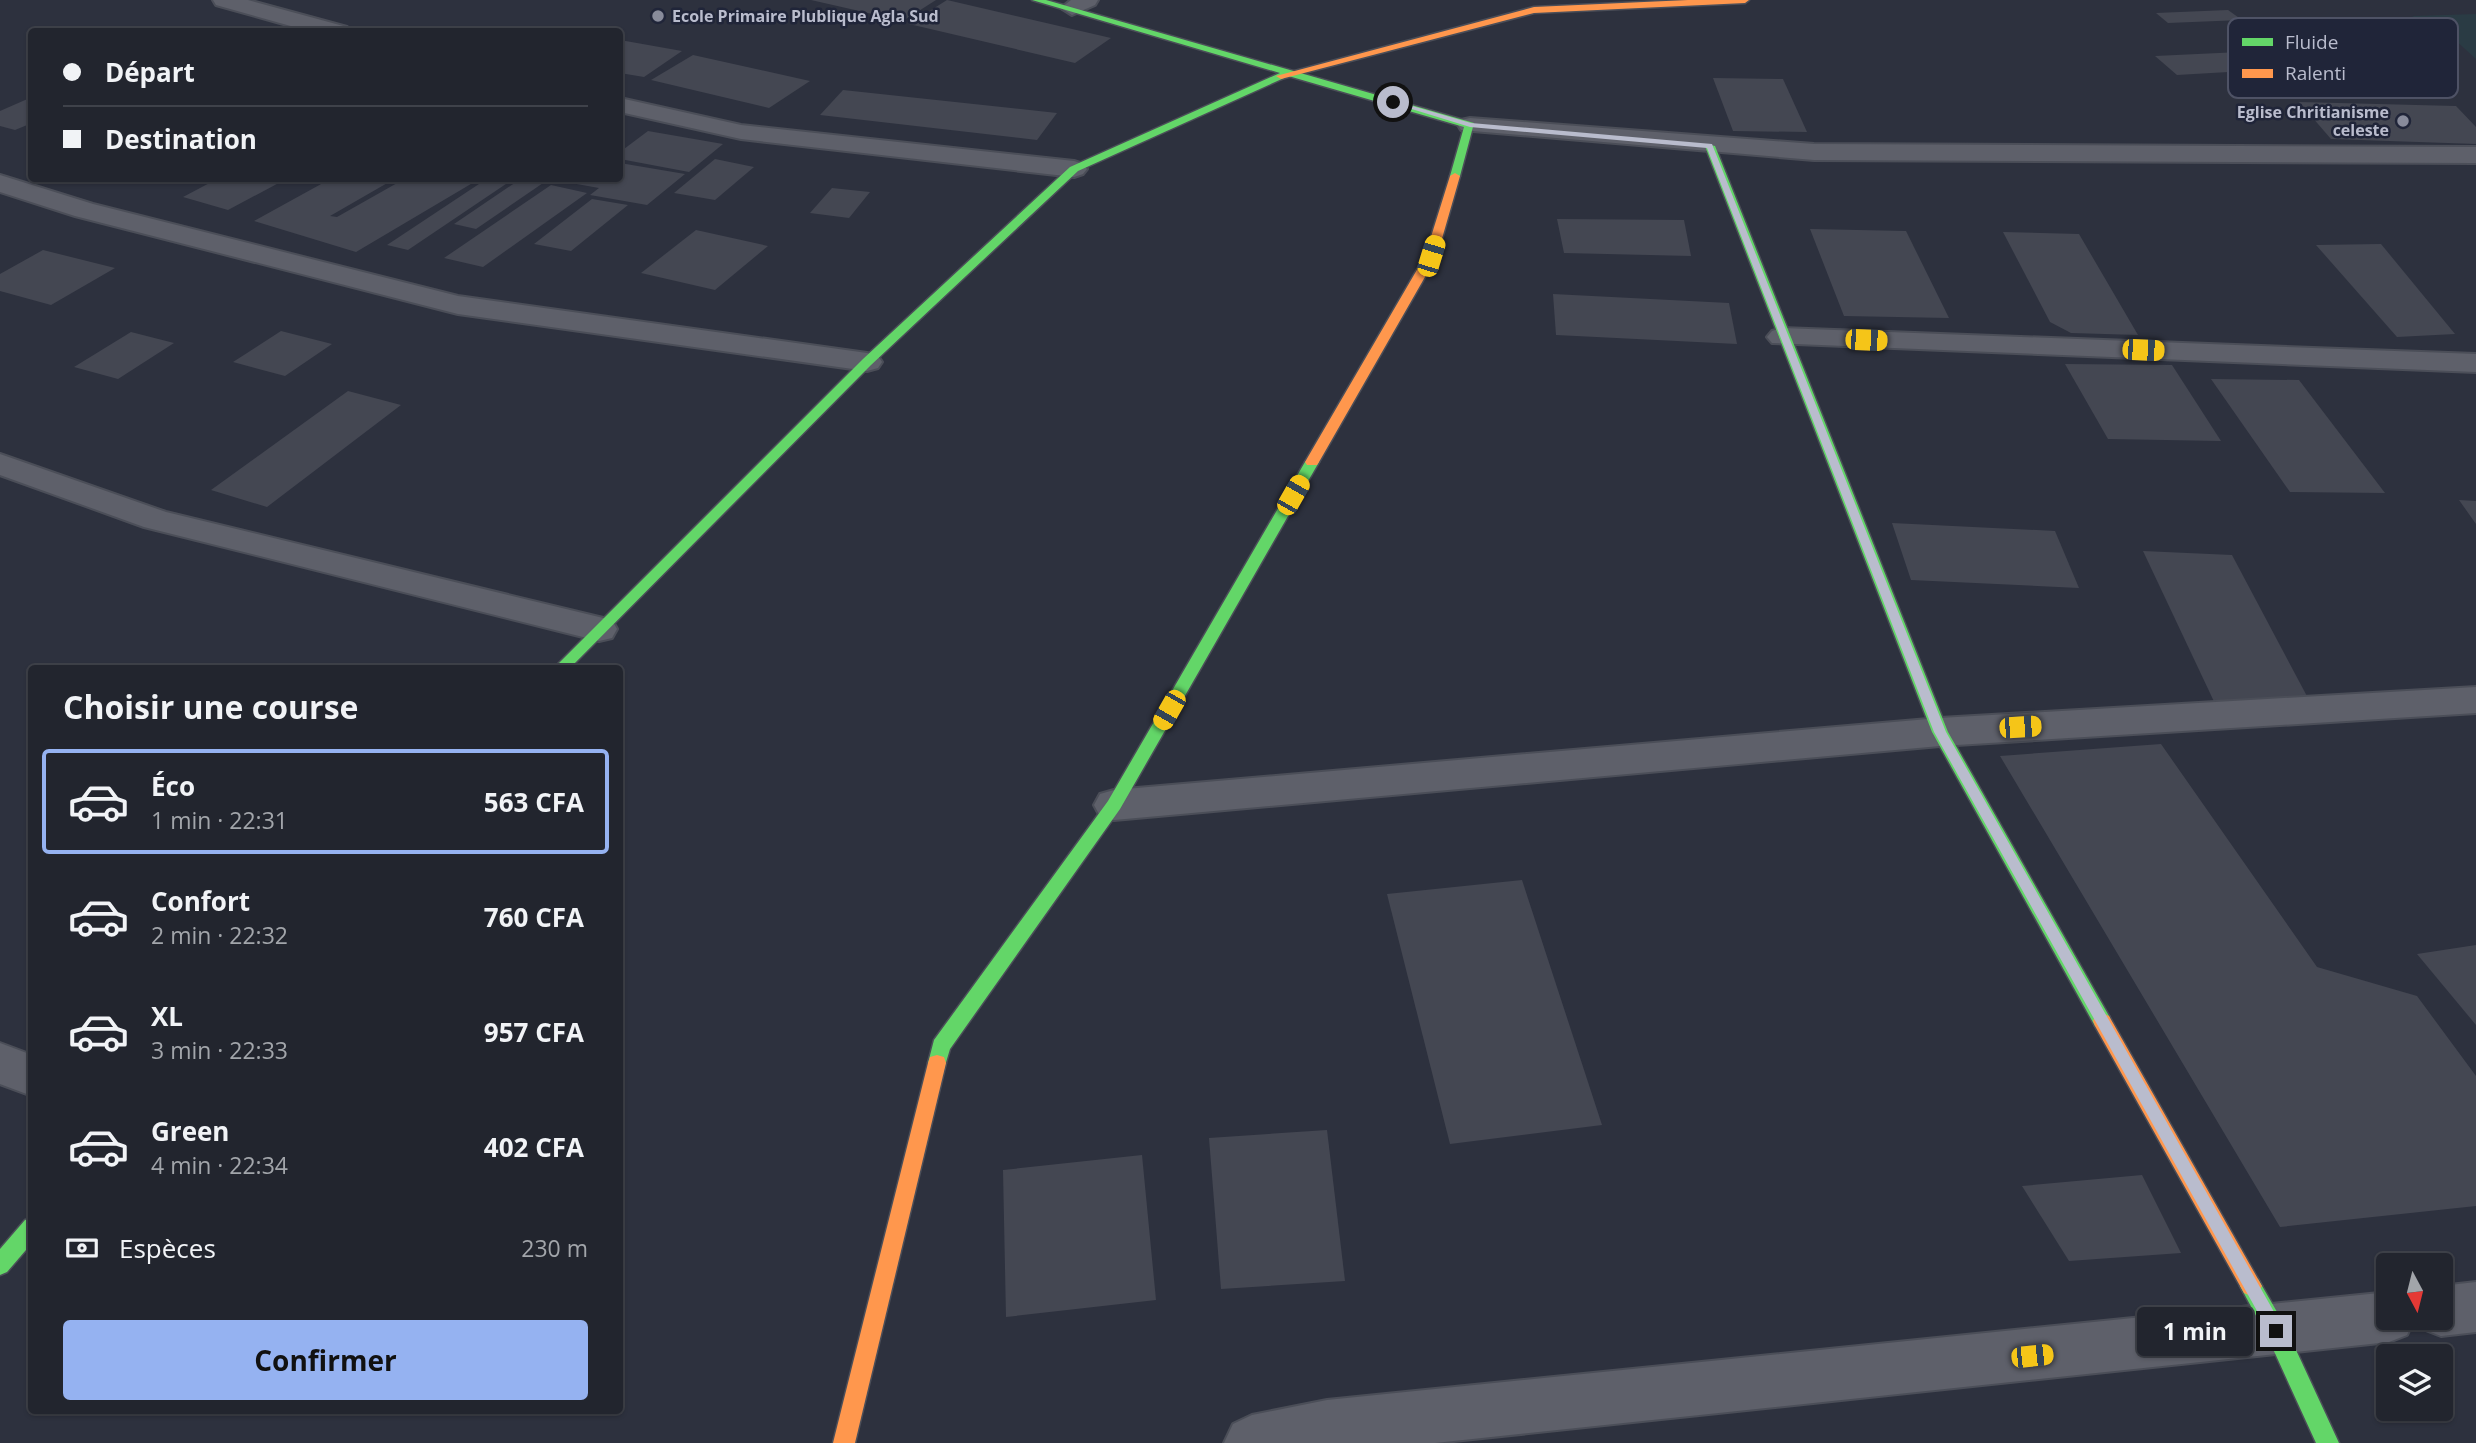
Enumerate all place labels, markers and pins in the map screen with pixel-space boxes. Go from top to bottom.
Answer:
place label: Ecole Primaire Plublique Agla Sud [672,5,939,27]
marker: Ecole Primaire Plublique Agla Sud [650,8,666,24]
place label: Eglise Chritianisme celeste [2237,101,2389,141]
marker: Eglise Chritianisme celeste [2395,113,2411,129]

